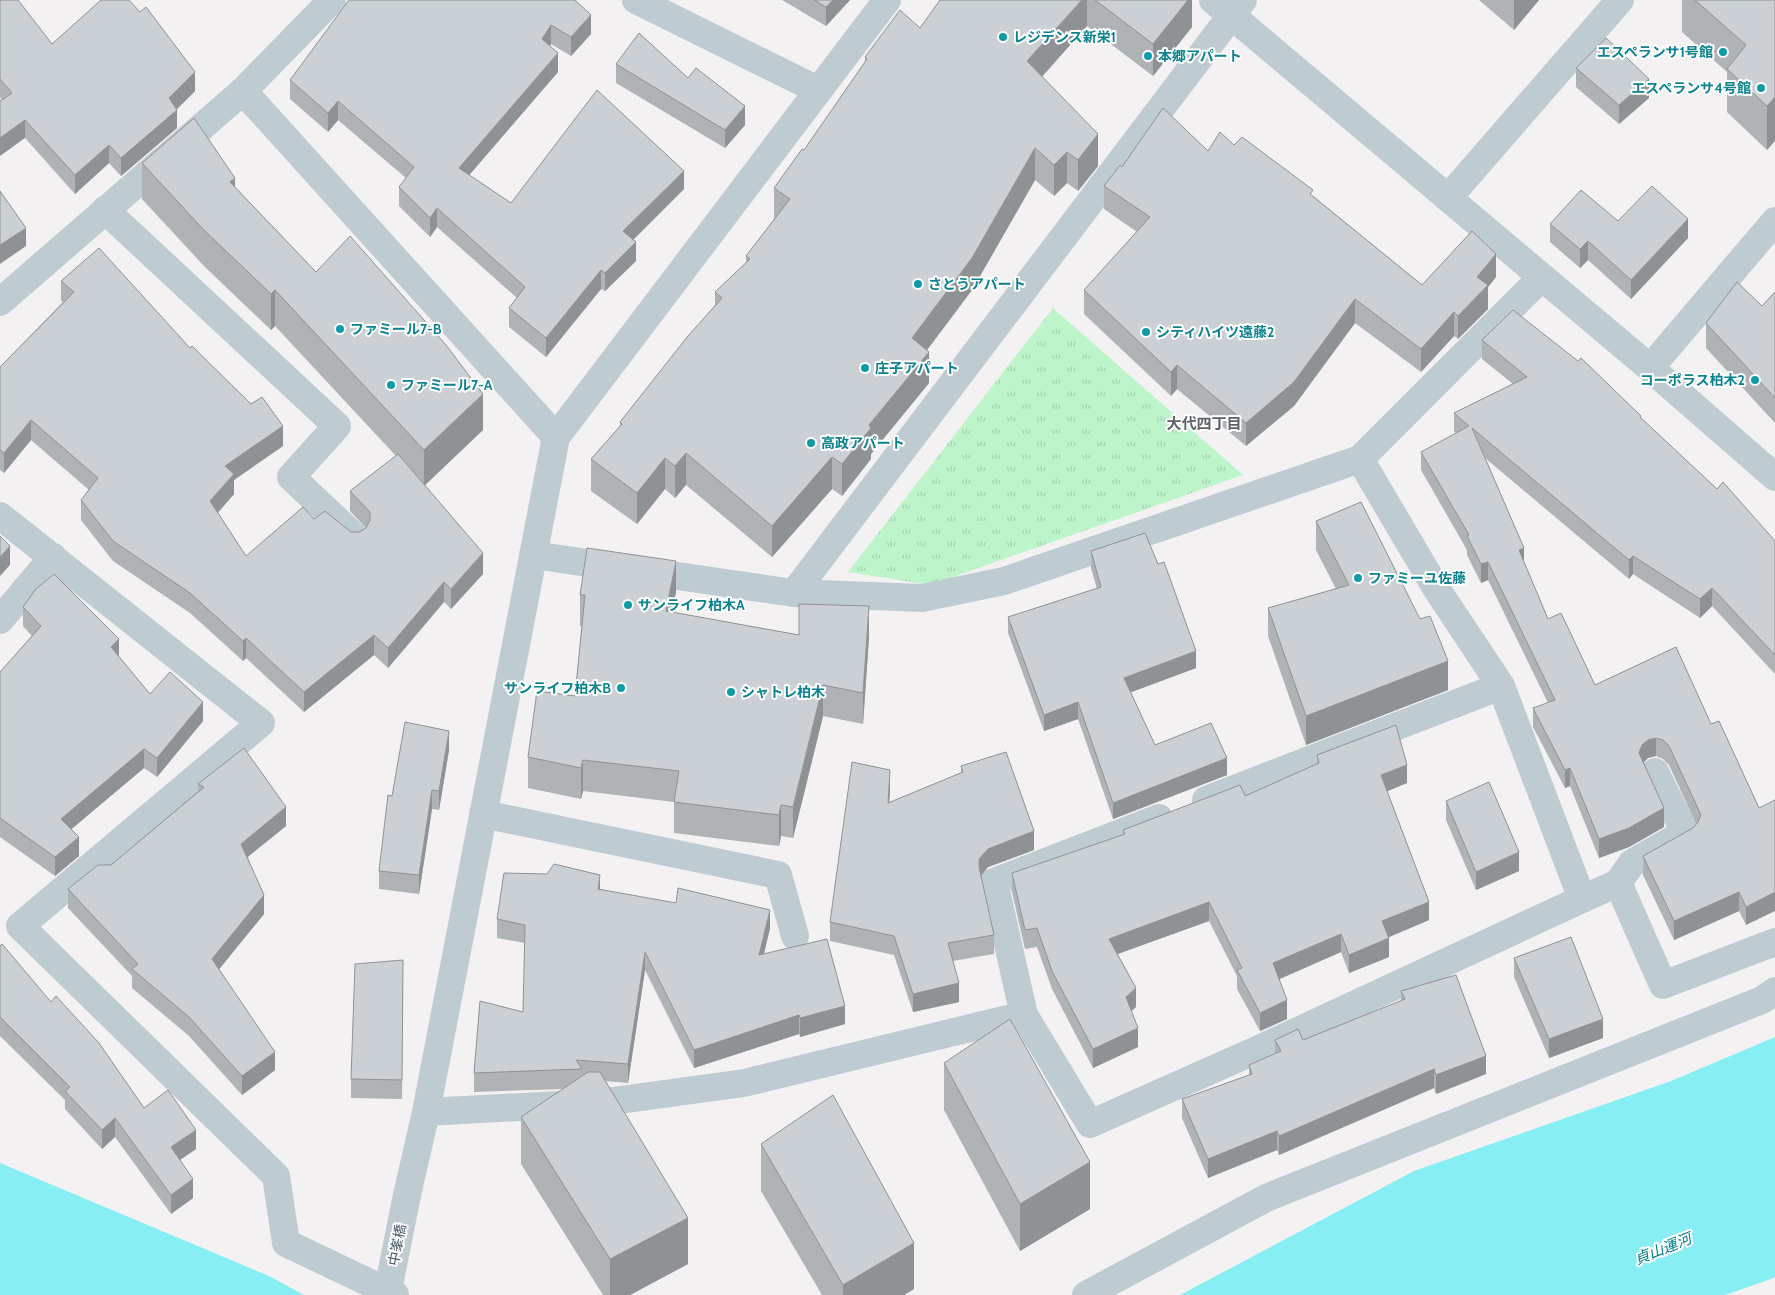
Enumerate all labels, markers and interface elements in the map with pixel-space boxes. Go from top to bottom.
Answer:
place label: レジデンス新栄1 [1013,28,1116,46]
marker: レジデンス新栄1 [997,31,1009,43]
place label: エスペランサ1号館 [1597,43,1713,61]
marker: エスペランサ1号館 [1717,46,1729,58]
place label: 本郷アパート [1158,47,1242,65]
marker: 本郷アパート [1142,50,1154,62]
place label: エスペランサ4号館 [1631,79,1751,97]
marker: エスペランサ4号館 [1755,82,1767,94]
place label: さとうアパート [928,275,1026,293]
marker: さとうアパート [912,278,924,290]
place label: ファミール7-B [350,320,442,338]
marker: ファミール7-B [334,323,346,335]
place label: シティハイツ遠藤2 [1156,323,1274,341]
marker: シティハイツ遠藤2 [1140,326,1152,338]
place label: 庄子アパート [875,359,959,377]
marker: 庄子アパート [859,362,871,374]
place label: コーポラス柏木2 [1640,371,1745,389]
marker: コーポラス柏木2 [1749,374,1761,386]
place label: ファミール7-A [401,376,493,394]
marker: ファミール7-A [385,379,397,391]
district label: 大代四丁目 [1166,415,1242,433]
place label: 高政アパート [821,434,905,452]
marker: 高政アパート [805,437,817,449]
place label: ファミーユ佐藤 [1368,569,1466,587]
marker: ファミーユ佐藤 [1352,572,1364,584]
place label: サンライフ柏木A [638,596,745,614]
marker: サンライフ柏木A [622,599,634,611]
place label: サンライフ柏木B [504,679,611,697]
marker: サンライフ柏木B [615,682,627,694]
place label: シャトレ柏木 [741,683,825,701]
marker: シャトレ柏木 [725,686,737,698]
street label: 中峯橋 [384,1223,410,1267]
water label: 貞山運河 [1632,1228,1697,1269]

